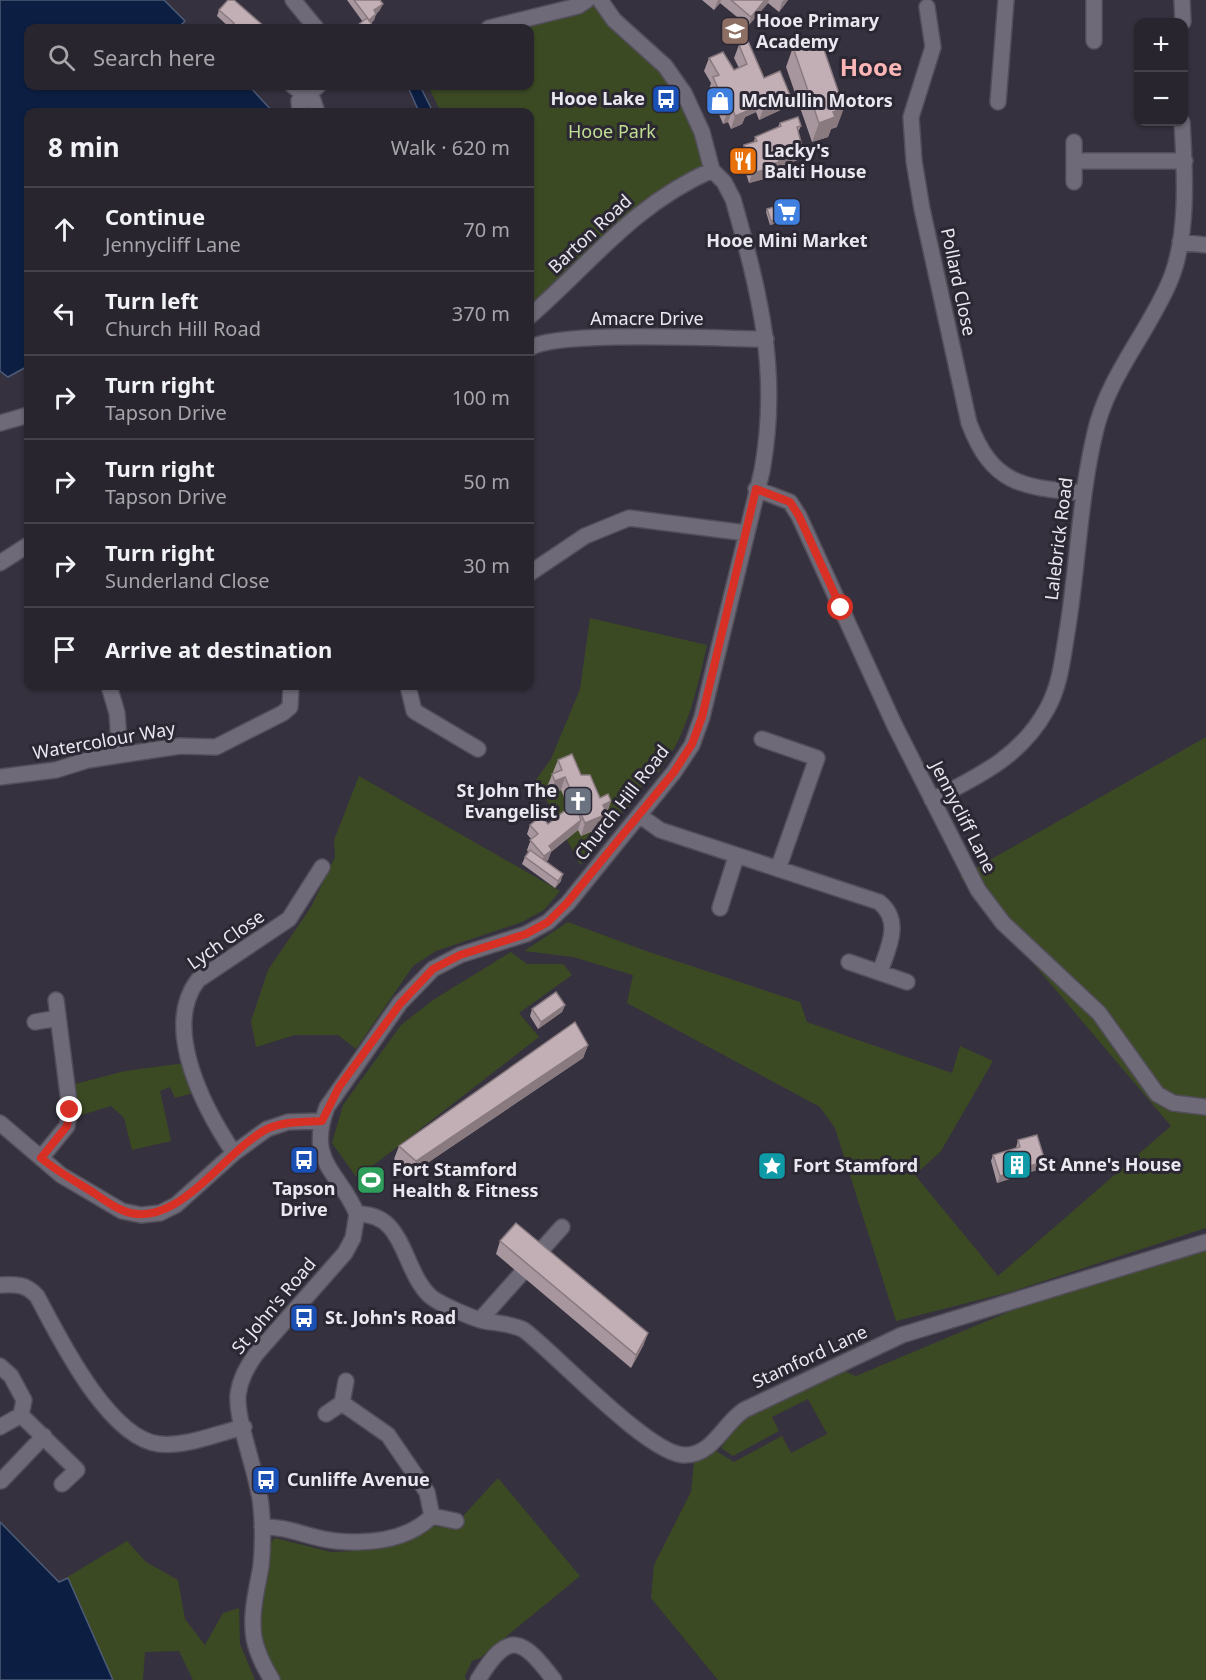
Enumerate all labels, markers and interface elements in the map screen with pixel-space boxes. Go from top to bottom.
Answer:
place label: Hooe Primary Academy [756,8,880,53]
school or university icon: Hooe Primary Academy [719,15,751,47]
map controls [1134,18,1188,126]
button: + [1134,18,1188,72]
search box [24,24,534,90]
icon: search [45,41,78,74]
text: Search here [93,42,215,72]
district label: Hooe [840,50,902,83]
button: − [1134,72,1188,126]
bus stop icon: Hooe Lake [650,83,682,115]
shop icon: McMullin Motors [704,85,736,117]
place label: Hooe Lake [551,86,645,110]
place label: McMullin Motors [741,88,893,112]
park label: Hooe Park [568,119,656,143]
text: 8 min [48,129,120,165]
text: Walk · 620 m [391,134,510,161]
place label: Lacky's Balti House [764,138,867,183]
restaurant icon: Lacky's Balti House [727,145,759,177]
street label: Barton Road [542,188,636,278]
supermarket icon: Hooe Mini Market [771,196,803,228]
text: Continue [105,201,205,231]
icon: ahead [48,213,81,246]
text: 70 m [463,216,510,243]
street label: Pollard Close [936,226,982,338]
place label: Hooe Mini Market [706,228,868,252]
text: Jennycliff Lane [105,231,241,258]
text: Turn left [105,285,199,315]
icon: left [48,297,81,330]
text: 370 m [452,300,510,327]
street label: Amacre Drive [590,306,704,330]
text: Church Hill Road [105,315,261,342]
text: Turn right [105,369,215,399]
icon: right [48,381,81,414]
text: 100 m [452,384,510,411]
text: Tapson Drive [105,399,227,426]
text: Turn right [105,453,215,483]
icon: right [48,465,81,498]
text: 50 m [463,468,510,495]
street label: Lalebrick Road [1039,476,1077,602]
text: Tapson Drive [105,483,227,510]
text: Turn right [105,537,215,567]
icon: right [48,549,81,582]
text: 30 m [463,552,510,579]
text: Sunderland Close [105,567,270,594]
route start [827,594,853,620]
icon: arrive [48,633,81,666]
text: Arrive at destination [105,634,332,664]
street label: Watercolour Way [31,716,178,764]
street label: Church Hill Road [569,740,674,865]
street label: Jennycliff Lane [925,755,1002,876]
place label: St John The Evangelist [456,778,557,823]
church icon: St John The Evangelist [562,785,594,817]
street label: Lych Close [182,904,269,974]
route end [56,1096,82,1122]
bus stop icon: Tapson Drive [288,1144,320,1176]
building icon: St Anne's House [1001,1149,1033,1181]
place icon: Fort Stamford [756,1150,788,1182]
place label: St Anne's House [1038,1152,1181,1176]
place label: Fort Stamford [793,1153,918,1177]
place label: Fort Stamford Health & Fitness [392,1157,539,1202]
sports icon: Fort Stamford Health & Fitness [355,1164,387,1196]
place label: Tapson Drive [272,1176,336,1221]
street label: St John's Road [226,1252,321,1359]
bus stop icon: St. John's Road [288,1302,320,1334]
place label: St. John's Road [325,1305,456,1329]
street label: Stamford Lane [748,1319,871,1393]
bus stop icon: Cunliffe Avenue [250,1464,282,1496]
place label: Cunliffe Avenue [287,1467,430,1491]

